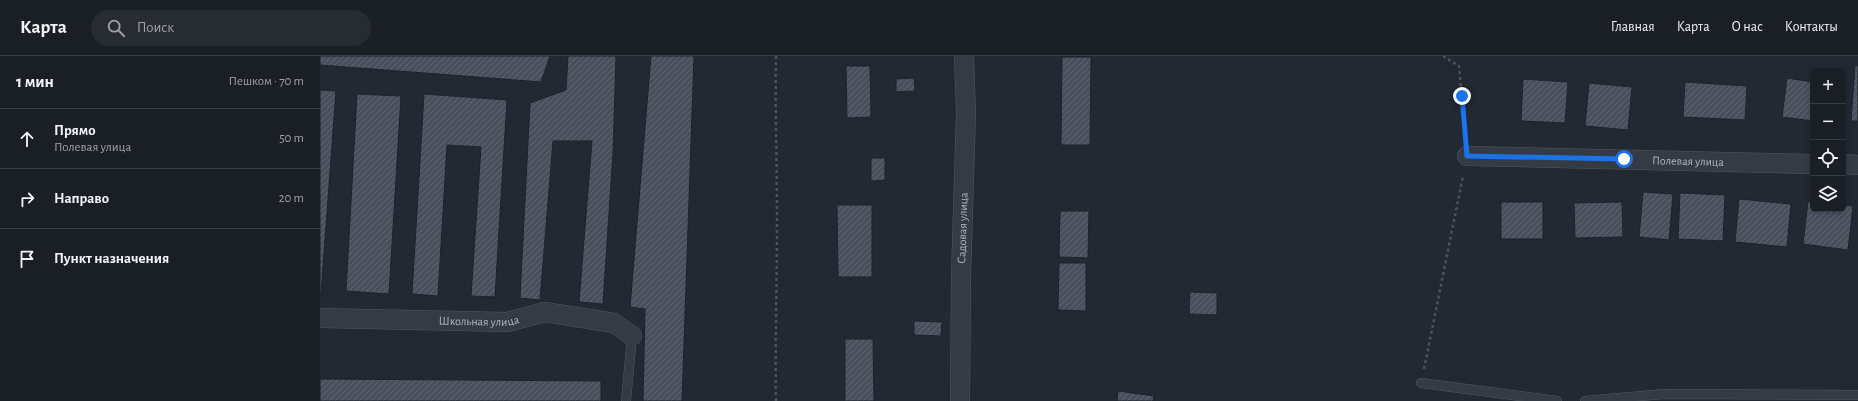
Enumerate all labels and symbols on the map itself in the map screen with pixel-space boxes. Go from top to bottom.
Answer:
route end [1453,87,1471,105]
route start [1615,150,1633,168]
street label: Полевая улица [1652,154,1724,168]
street label: Садовая улица [955,192,970,264]
street label: Школьная улица [439,313,521,329]

